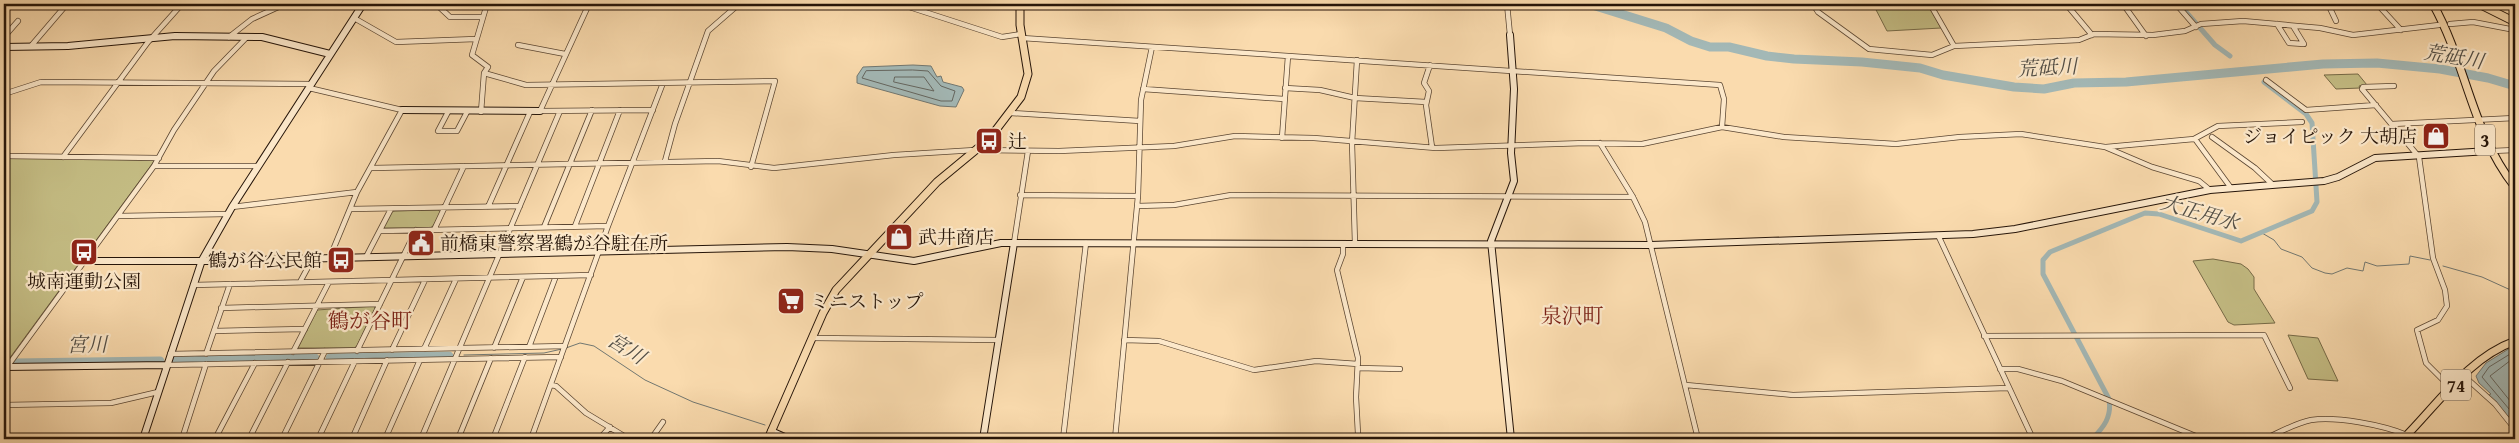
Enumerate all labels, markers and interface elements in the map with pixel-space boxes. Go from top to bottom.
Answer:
water label: 荒砥川 [2422,37,2488,76]
water label: 荒砥川 [2016,51,2080,83]
shop icon: ジョイピック 大胡店 [2421,121,2451,151]
place label: ジョイピック 大胡店 [2243,122,2417,150]
road number: 3 [2475,124,2495,156]
bus stop icon: 辻 [974,126,1004,156]
place label: 辻 [1008,127,1027,155]
water label: 大正用水 [2158,187,2244,238]
shop icon: 武井商店 [884,222,914,252]
place label: 武井商店 [918,223,994,251]
public building icon: 前橋東警察署鶴が谷駐在所 [406,228,436,258]
place label: 前橋東警察署鶴が谷駐在所 [440,229,668,257]
bus stop icon: 城南運動公園 [69,237,99,267]
bus stop icon: 鶴が谷公民館 [326,245,356,275]
place label: 鶴が谷公民館 [208,246,322,274]
place label: 城南運動公園 [27,267,141,295]
supermarket icon: ミニストップ [776,286,806,316]
place label: ミニストップ [810,287,923,315]
district label: 泉沢町 [1541,300,1604,331]
district label: 鶴が谷町 [328,305,412,336]
water label: 宮川 [602,325,653,372]
water label: 宮川 [67,329,109,359]
road number: 74 [2441,370,2471,400]

